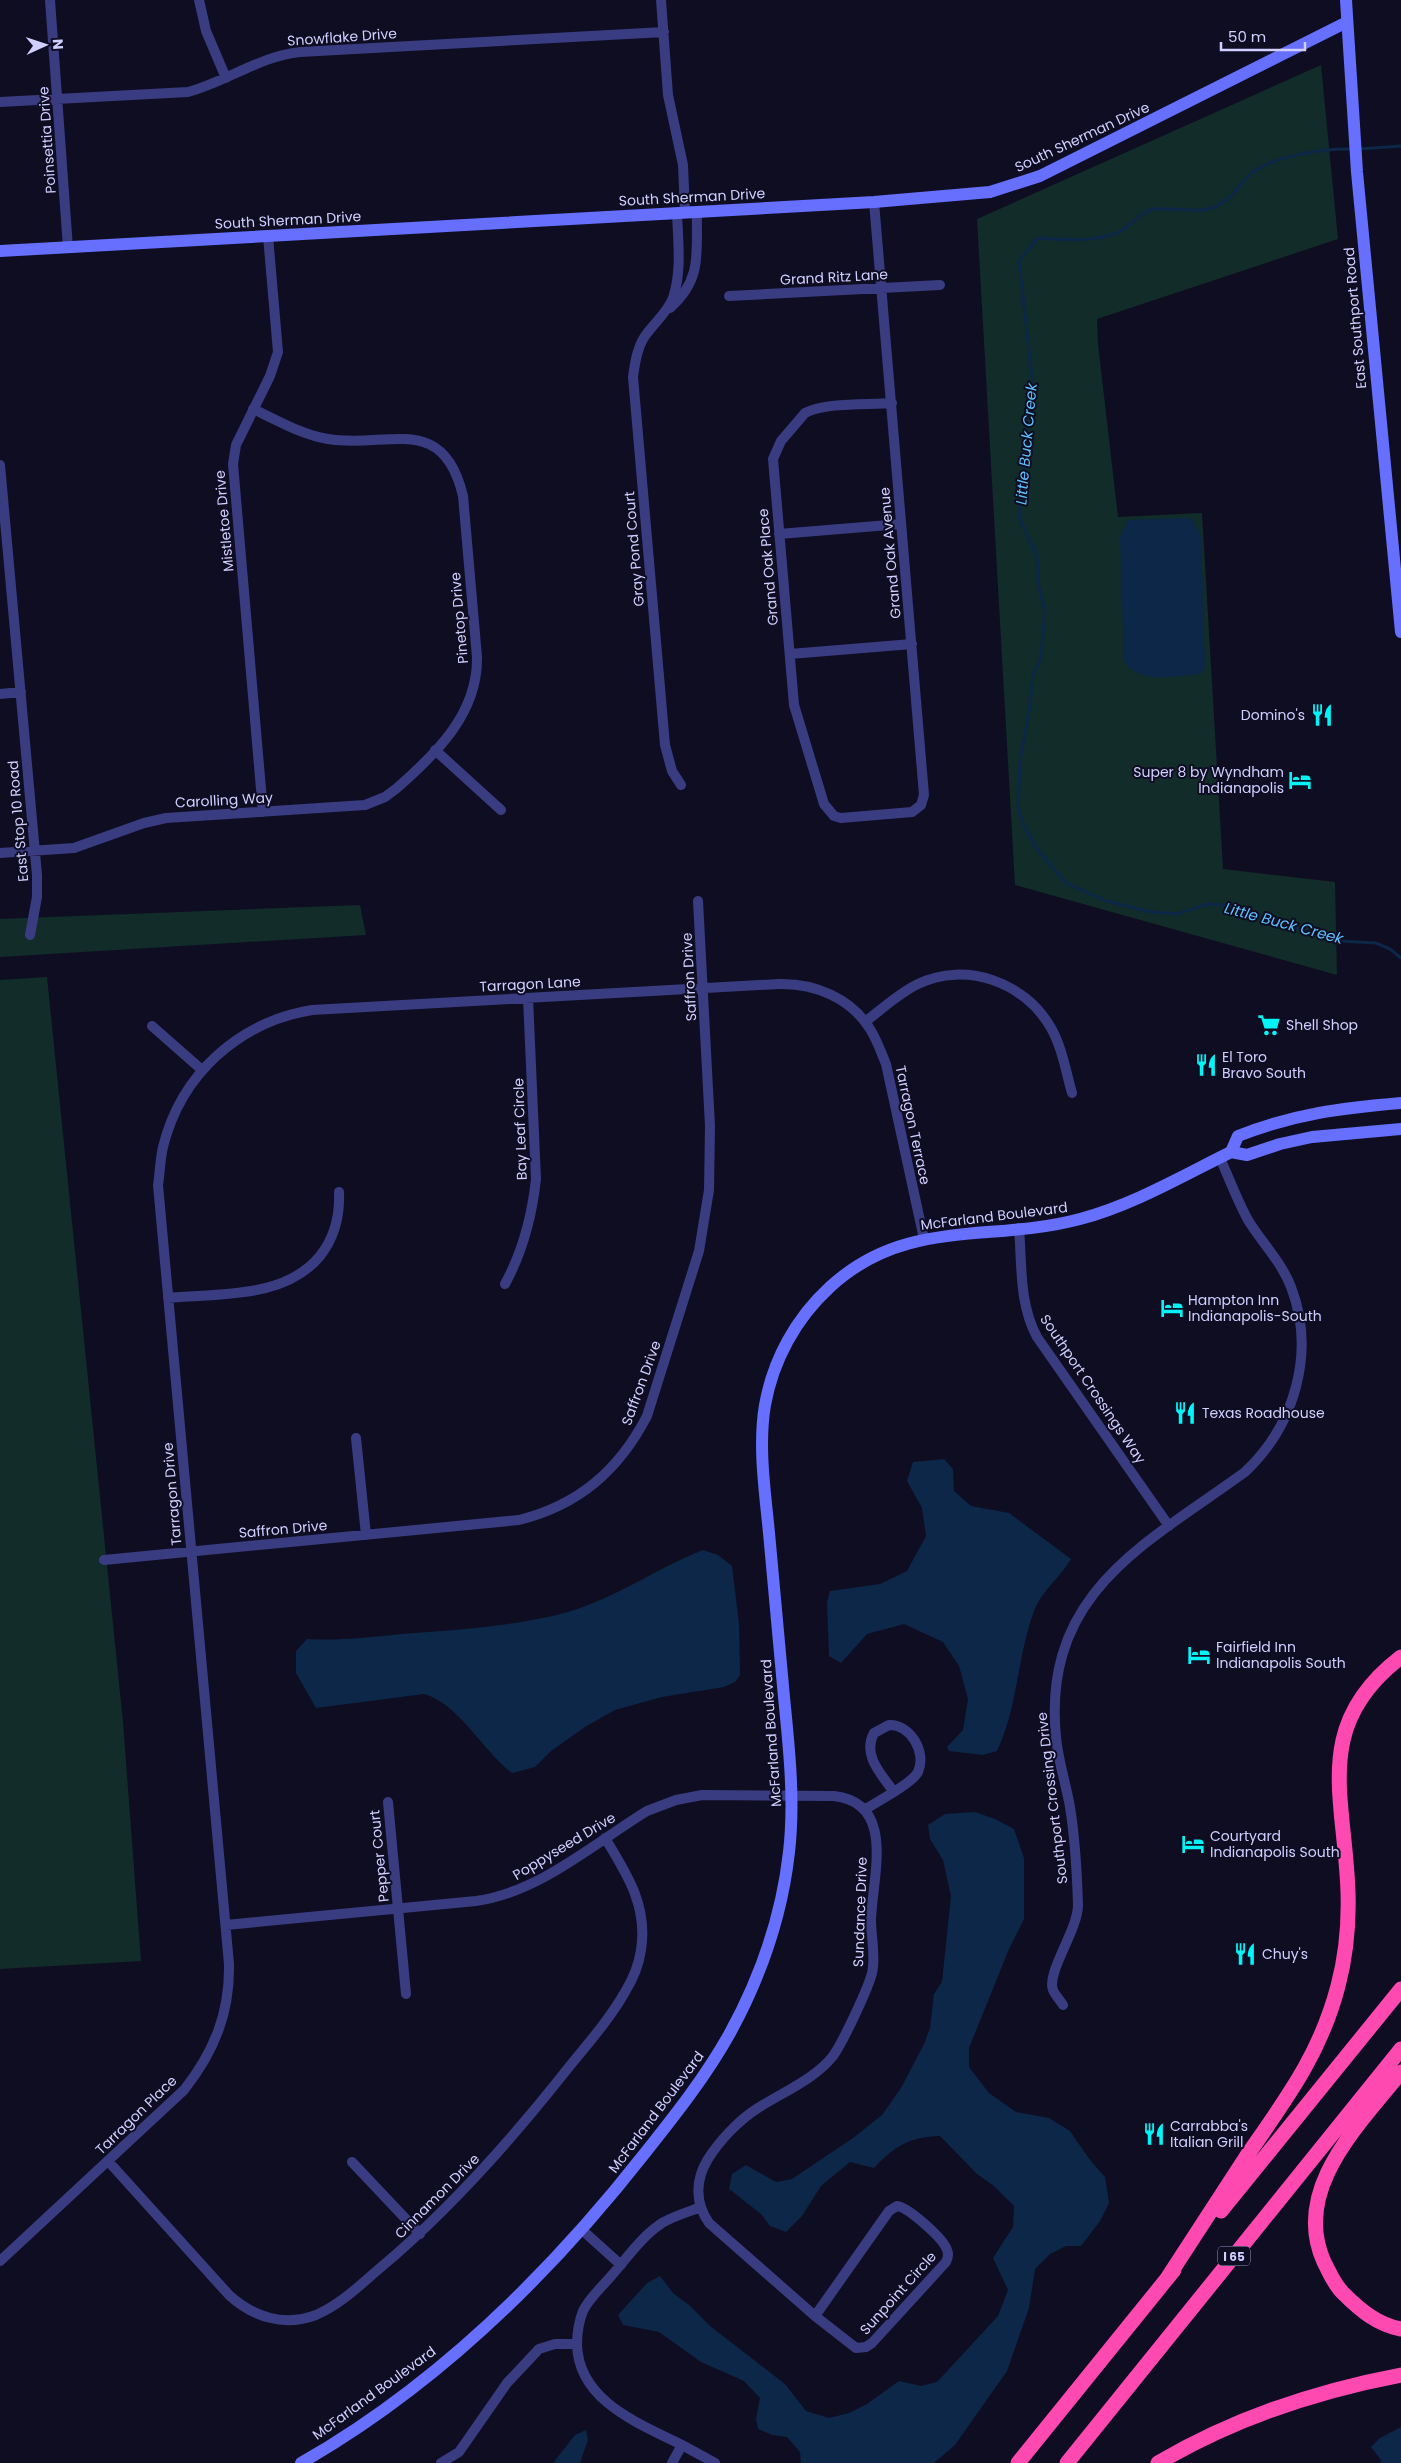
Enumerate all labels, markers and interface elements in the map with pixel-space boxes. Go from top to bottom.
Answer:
north arrow [20,20,70,70]
scale bar [1221,20,1305,52]
street label: Snowflake Drive [287,23,398,51]
text: 50 m [1228,26,1266,47]
text: N [48,39,68,50]
street label: Poinsettia Drive [33,85,61,194]
street label: South Sherman Drive [1011,97,1153,177]
street label: South Sherman Drive [618,183,766,211]
street label: South Sherman Drive [214,206,362,234]
street label: East Southport Road [1339,246,1371,390]
street label: Grand Ritz Lane [780,264,889,290]
water label: Little Buck Creek [1010,381,1042,506]
street label: Mistletoe Drive [210,469,238,572]
street label: Grand Oak Avenue [874,486,906,619]
street label: Gray Pond Court [619,491,649,607]
street label: Grand Oak Place [753,507,783,626]
street label: Pinetop Drive [445,571,473,664]
restaurant icon: Domino's [1309,702,1335,728]
place label: Domino's [1241,705,1305,725]
street label: East Stop 10 Road [3,760,33,882]
place label: Super 8 by Wyndham Indianapolis [1133,762,1284,798]
hotel icon: Super 8 by Wyndham Indianapolis [1287,767,1313,793]
street label: Carolling Way [175,787,274,813]
water label: Little Buck Creek [1222,897,1347,949]
street label: Saffron Drive [677,932,701,1022]
street label: Tarragon Lane [479,971,581,997]
supermarket icon: Shell Shop [1256,1012,1282,1038]
place label: Shell Shop [1286,1015,1358,1035]
place label: El Toro Bravo South [1222,1047,1306,1083]
restaurant icon: El Toro Bravo South [1193,1052,1219,1078]
street label: Tarragon Terrace [891,1064,935,1187]
street label: Bay Leaf Circle [508,1077,532,1180]
street label: McFarland Boulevard [919,1197,1069,1235]
place label: Hampton Inn Indianapolis-South [1188,1290,1322,1326]
hotel icon: Hampton Inn Indianapolis-South [1159,1295,1185,1321]
street label: Southport Crossings Way [1035,1310,1151,1468]
street label: Saffron Drive [616,1338,666,1428]
restaurant icon: Texas Roadhouse [1172,1400,1198,1426]
place label: Texas Roadhouse [1202,1403,1325,1423]
street label: Tarragon Drive [158,1441,186,1546]
street label: Saffron Drive [238,1515,328,1543]
place label: Fairfield Inn Indianapolis South [1216,1637,1346,1673]
hotel icon: Fairfield Inn Indianapolis South [1186,1642,1212,1668]
street label: McFarland Boulevard [756,1658,786,1808]
street label: Southport Crossing Drive [1031,1711,1072,1885]
street label: Poppyseed Drive [509,1807,620,1885]
street label: Pepper Court [364,1809,394,1903]
place label: Courtyard Indianapolis South [1210,1826,1340,1862]
hotel icon: Courtyard Indianapolis South [1180,1831,1206,1857]
street label: Sundance Drive [848,1856,872,1967]
restaurant icon: Chuy's [1232,1941,1258,1967]
place label: Chuy's [1262,1944,1308,1964]
street label: McFarland Boulevard [603,2047,709,2177]
street label: Tarragon Place [91,2071,181,2159]
place label: Carrabba's Italian Grill [1170,2116,1248,2152]
restaurant icon: Carrabba's Italian Grill [1141,2121,1167,2147]
street label: Cinnamon Drive [390,2149,484,2243]
road number: I 65 [1218,2246,1250,2266]
street label: Sunpoint Circle [855,2247,941,2339]
street label: McFarland Boulevard [308,2341,440,2445]

